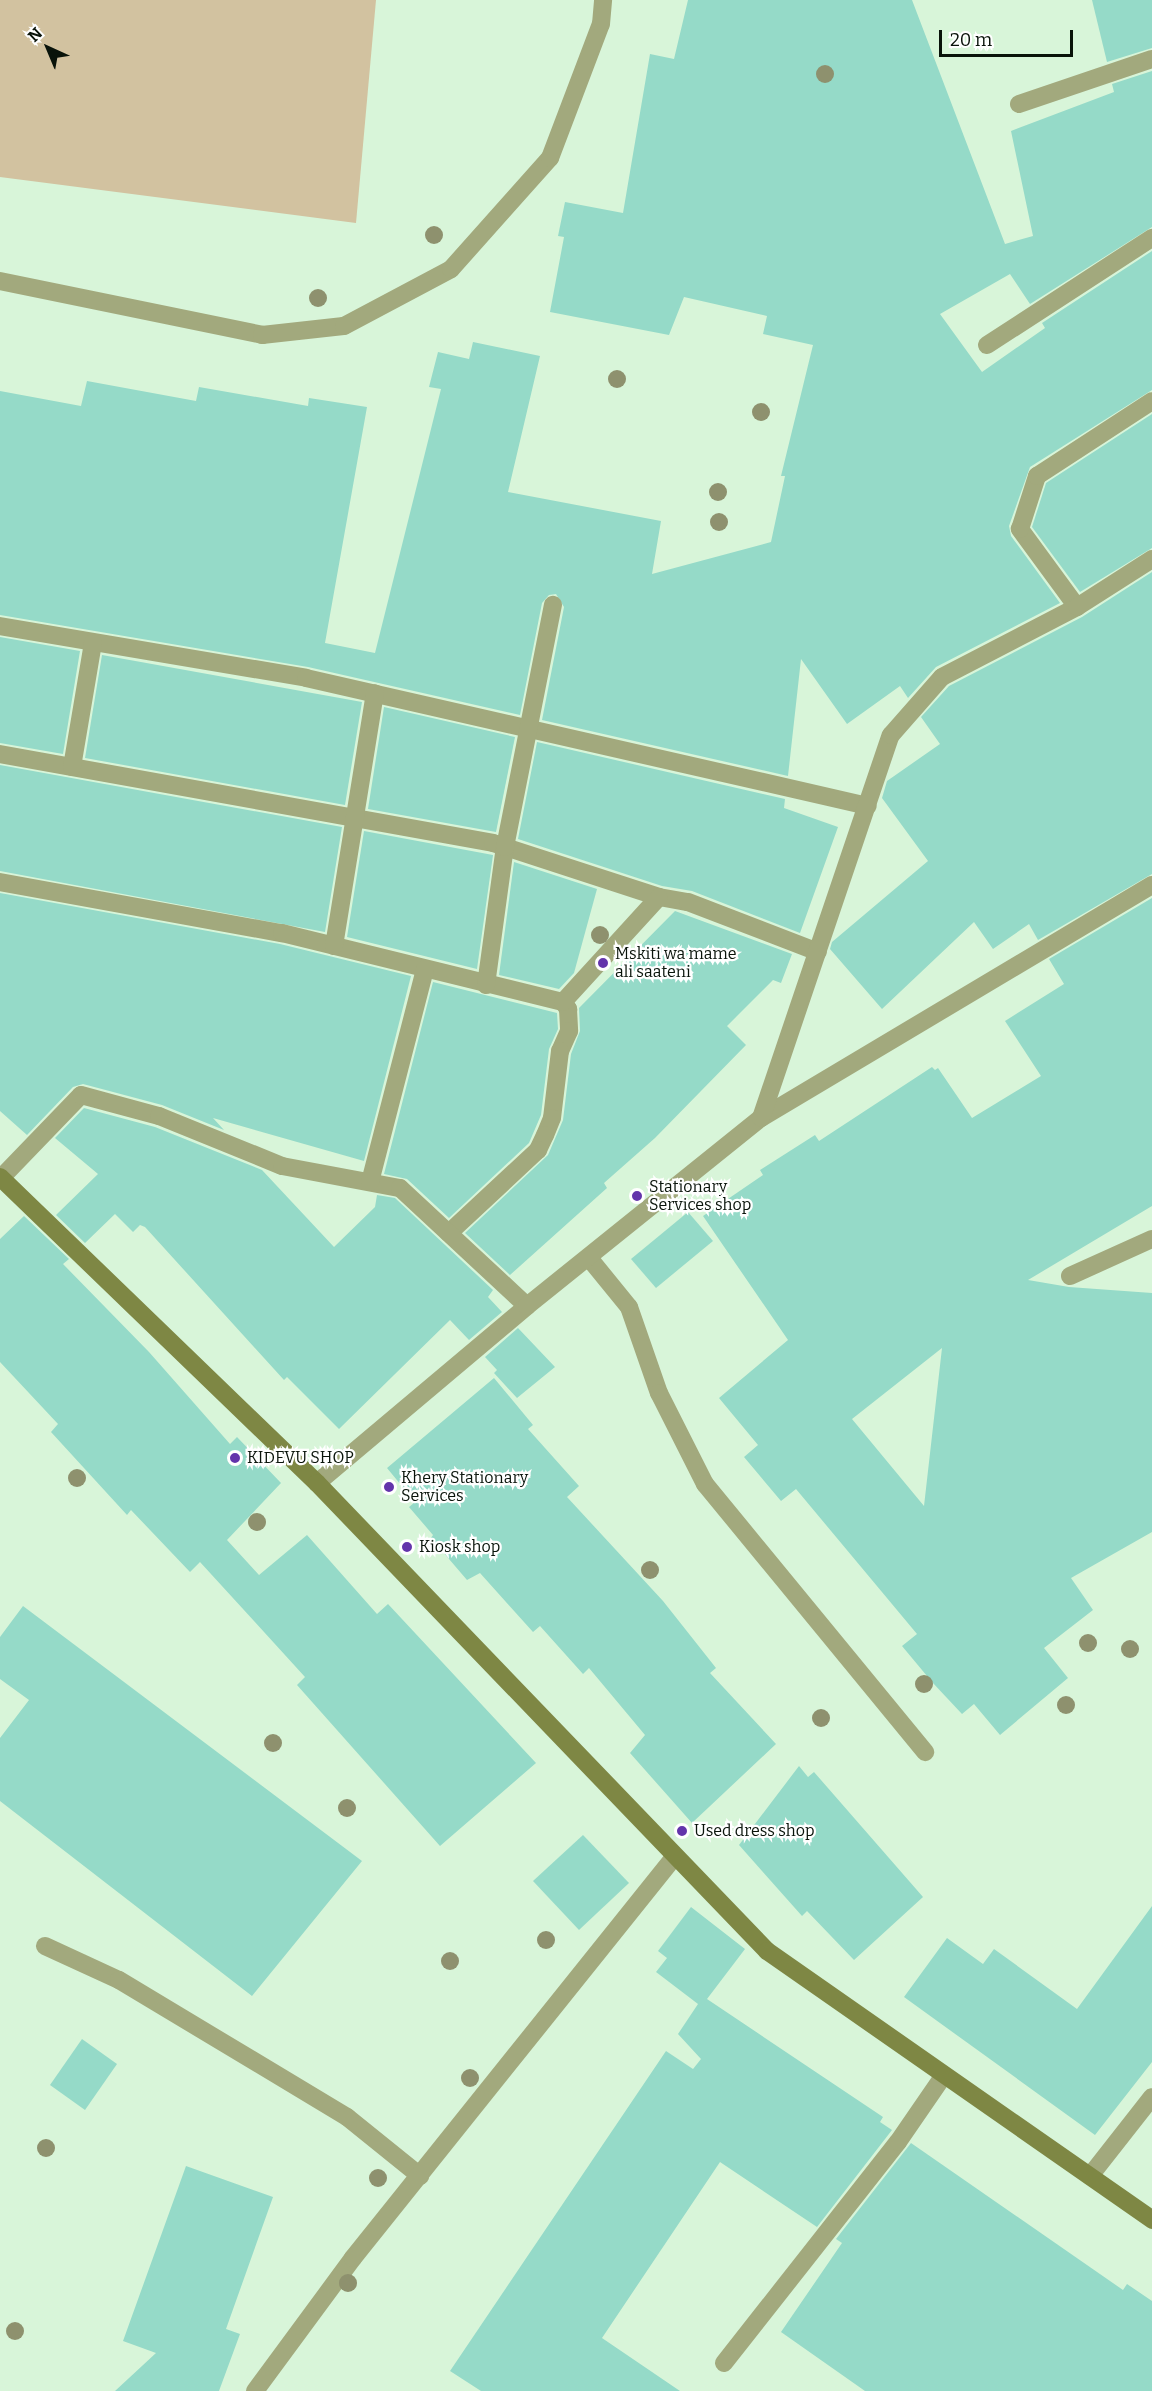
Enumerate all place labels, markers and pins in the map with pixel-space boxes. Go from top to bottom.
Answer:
place label: Mskiti wa mame ali saateni [615,944,736,982]
marker: Mskiti wa mame ali saateni [596,956,610,970]
place label: Stationary Services shop [649,1177,751,1215]
marker: Stationary Services shop [630,1189,644,1203]
place label: KIDEVU SHOP [247,1448,354,1468]
marker: KIDEVU SHOP [228,1451,242,1465]
place label: Khery Stationary Services [401,1468,528,1506]
marker: Khery Stationary Services [382,1480,396,1494]
place label: Kiosk shop [419,1537,500,1557]
marker: Kiosk shop [400,1540,414,1554]
place label: Used dress shop [694,1821,814,1841]
marker: Used dress shop [675,1824,689,1838]

